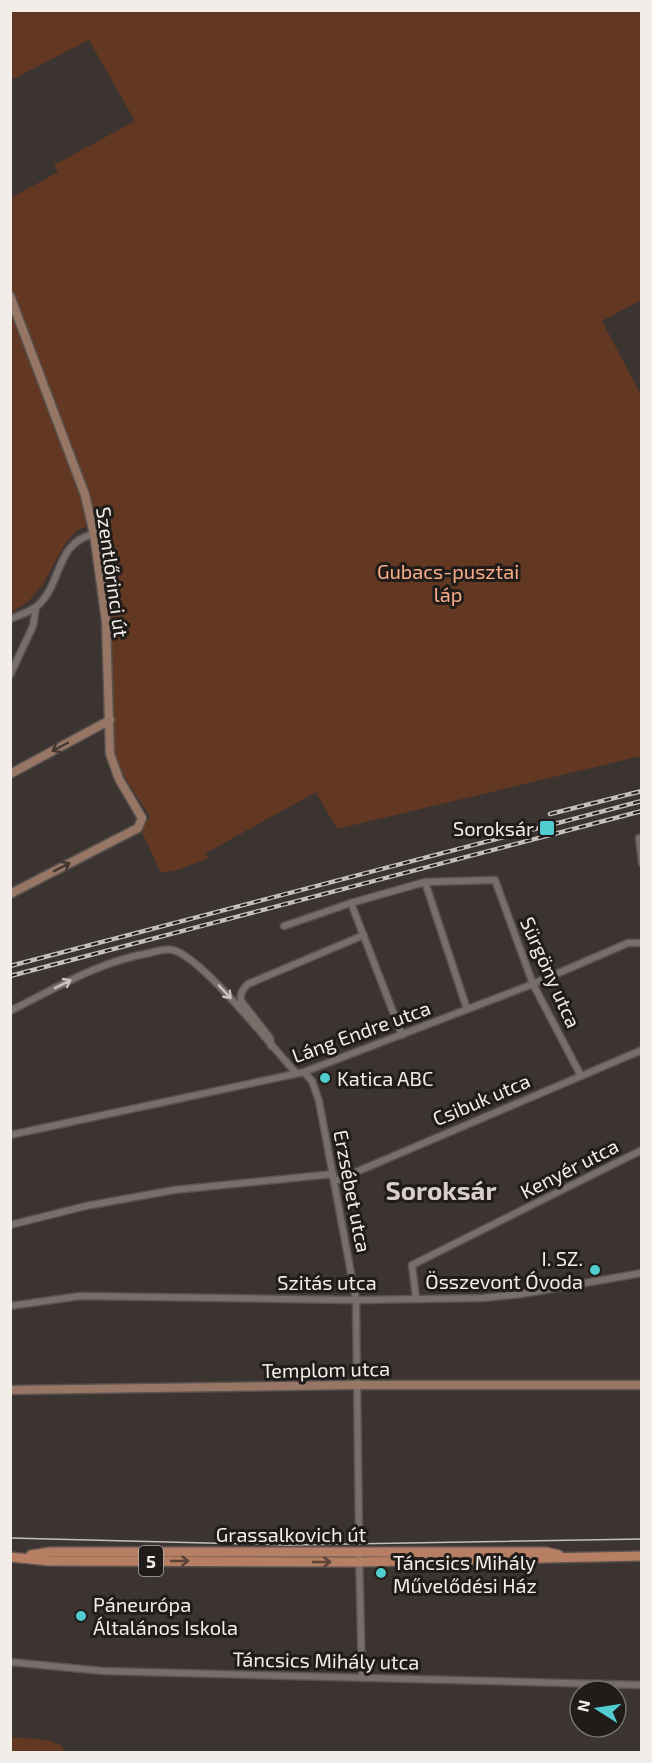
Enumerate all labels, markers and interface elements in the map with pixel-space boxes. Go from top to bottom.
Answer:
street label: Szentlőrinci út [92,505,134,639]
park label: Gubacs-pusztai láp [377,559,519,606]
one-way arrow [52,742,70,753]
place label: Soroksár [453,816,534,840]
marker: Soroksár [538,819,556,837]
one-way arrow [53,861,71,872]
street label: Sürgöny utca [516,913,586,1031]
one-way arrow [53,978,71,990]
one-way arrow [218,984,232,999]
street label: Láng Endre utca [289,995,433,1067]
place label: Katica ABC [337,1066,433,1090]
street label: Csibuk utca [429,1068,533,1130]
marker: Katica ABC [318,1071,332,1085]
street label: Erzsébet utca [329,1128,377,1254]
street label: Kenyér utca [516,1133,622,1203]
district label: Soroksár [385,1174,497,1205]
place label: I. SZ. Összevont Óvoda [425,1246,583,1293]
marker: I. SZ. Összevont Óvoda [588,1263,602,1277]
street label: Szitás utca [277,1270,377,1294]
street label: Templom utca [262,1356,390,1382]
street label: Grassalkovich út [216,1522,367,1546]
road number: 5 [139,1546,163,1576]
place label: Táncsics Mihály Művelődési Ház [393,1550,537,1597]
one-way arrow [169,1555,189,1567]
one-way arrow [312,1556,332,1568]
marker: Táncsics Mihály Művelődési Ház [374,1566,388,1580]
place label: Páneurópa Általános Iskola [93,1592,238,1639]
marker: Páneurópa Általános Iskola [74,1609,88,1623]
street label: Táncsics Mihály utca [232,1646,420,1674]
north arrow [568,1679,628,1739]
text: N [572,1698,593,1713]

